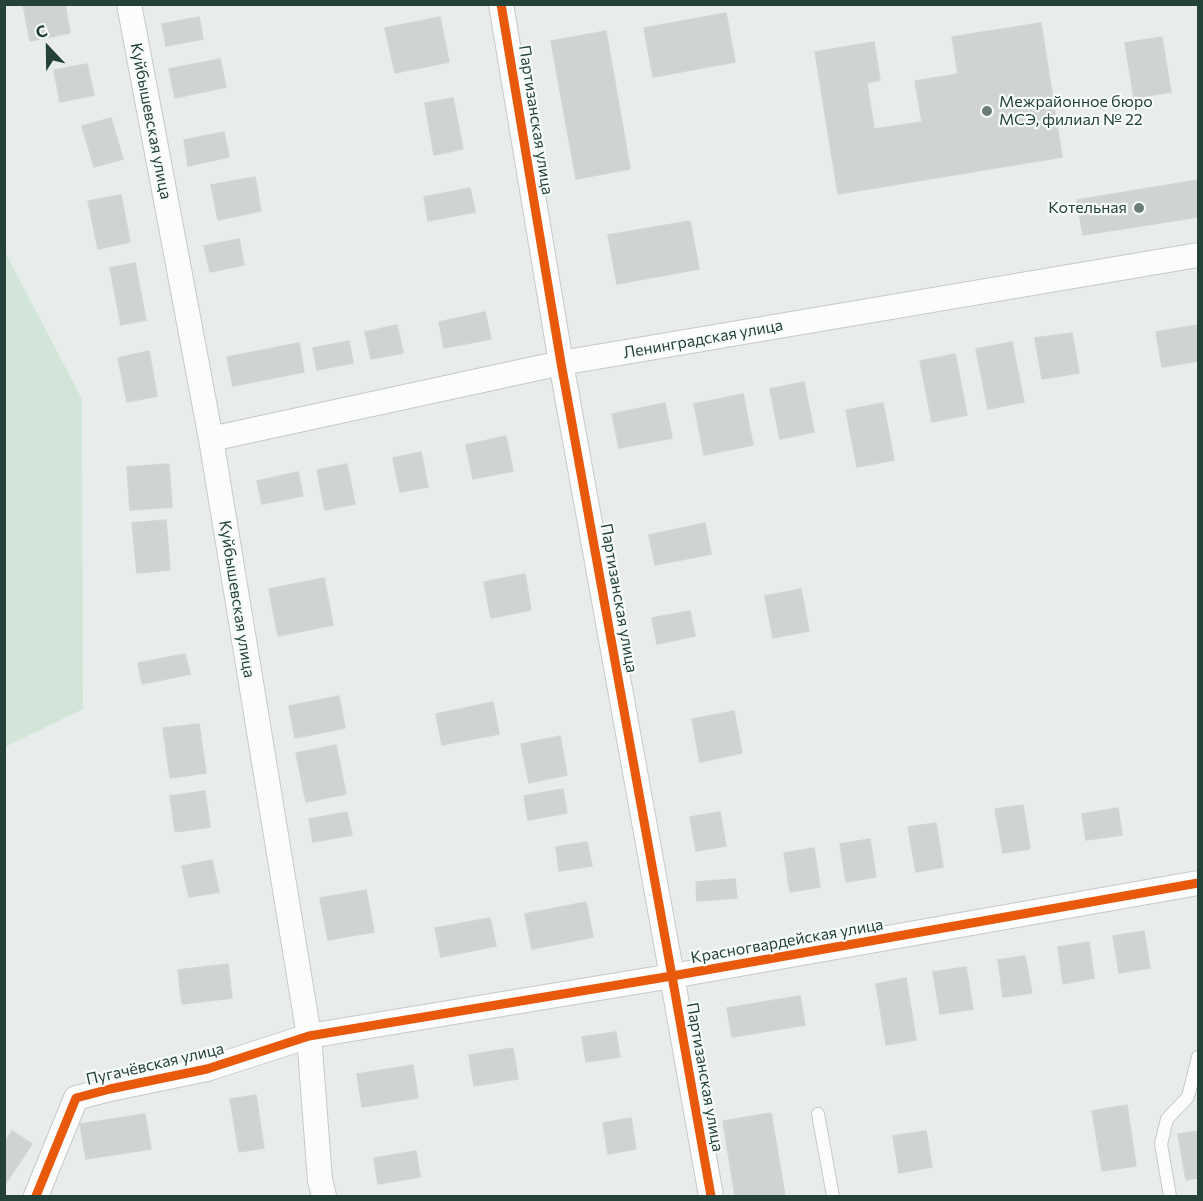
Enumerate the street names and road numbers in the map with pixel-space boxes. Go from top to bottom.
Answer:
street label: Куйбышевская улица [126,41,176,201]
street label: Партизанская улица [515,44,557,196]
street label: Ленинградская улица [622,315,784,363]
street label: Куйбышевская улица [215,519,259,679]
street label: Партизанская улица [596,522,642,674]
street label: Красногвардейская улица [689,915,885,967]
street label: Партизанская улица [682,1001,728,1153]
street label: Пугачёвская улица [84,1039,226,1089]

